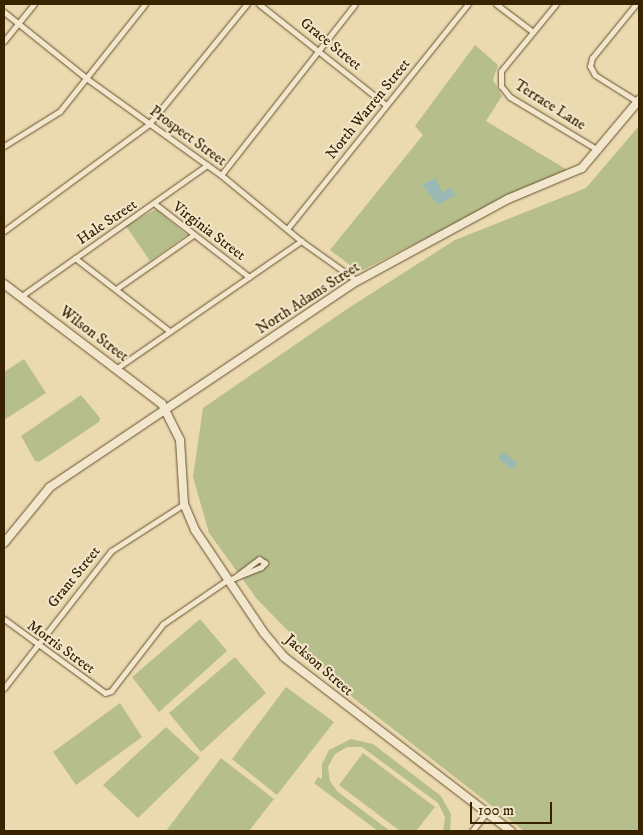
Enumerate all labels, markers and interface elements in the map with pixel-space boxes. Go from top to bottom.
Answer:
street label: Grace Street [297,14,365,74]
street label: North Warren Street [322,55,414,163]
street label: Terrace Lane [511,76,589,134]
street label: Prospect Street [146,102,230,170]
street label: Hale Street [74,195,140,249]
street label: Virginia Street [169,198,249,264]
street label: North Adams Street [253,258,363,338]
street label: Wilson Street [56,302,132,366]
street label: Grant Street [44,543,104,611]
street label: Morris Street [24,616,98,678]
street label: Jackson Street [281,630,357,700]
scale bar [473,792,556,824]
text: 100 m [478,801,514,820]

